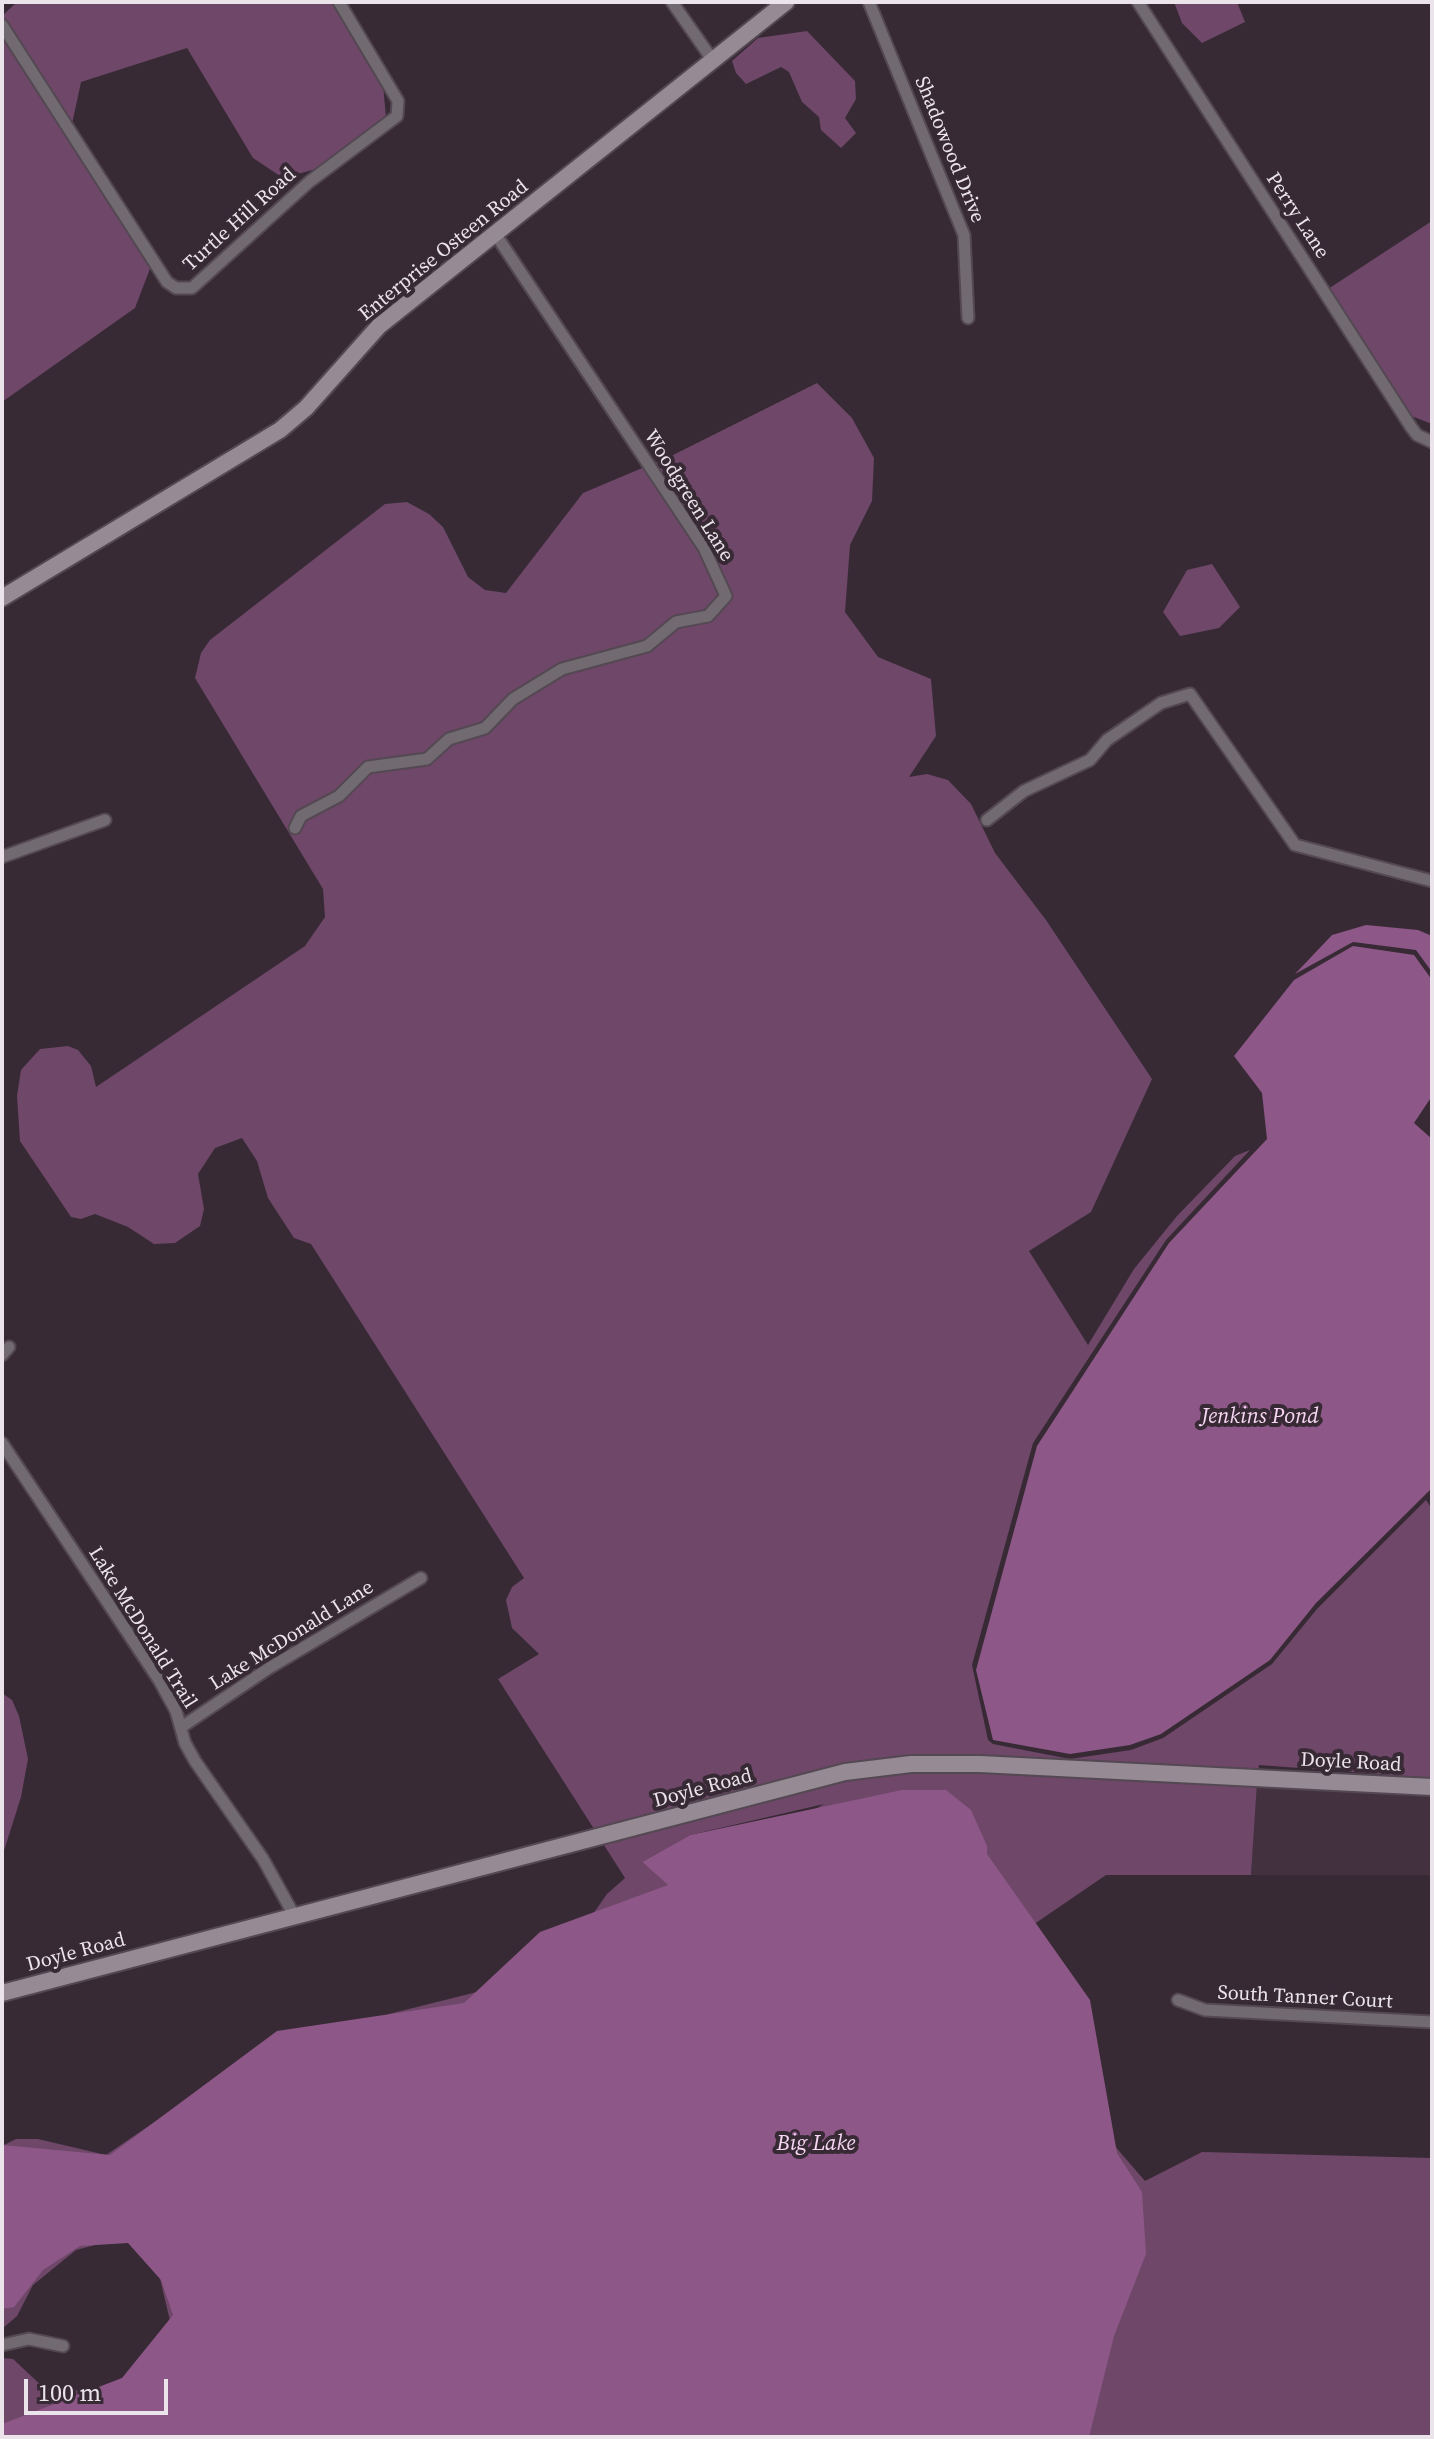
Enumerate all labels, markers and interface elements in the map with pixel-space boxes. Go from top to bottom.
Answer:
street label: Shadowood Drive [909,73,989,227]
street label: Turtle Hill Road [179,163,301,277]
street label: Perry Lane [1260,168,1334,264]
street label: Enterprise Osteen Road [355,175,533,327]
street label: Woodgreen Lane [638,426,738,566]
water label: Jenkins Pond [1201,1404,1319,1430]
street label: Lake McDonald Trail [83,1543,201,1713]
street label: Lake McDonald Lane [206,1576,378,1696]
street label: Doyle Road [1300,1748,1402,1778]
street label: Doyle Road [651,1764,755,1814]
street label: Doyle Road [24,1928,128,1978]
street label: South Tanner Court [1217,1981,1393,2015]
water label: Big Lake [776,2131,856,2157]
scale bar [28,2363,172,2413]
text: 100 m [38,2376,101,2409]

